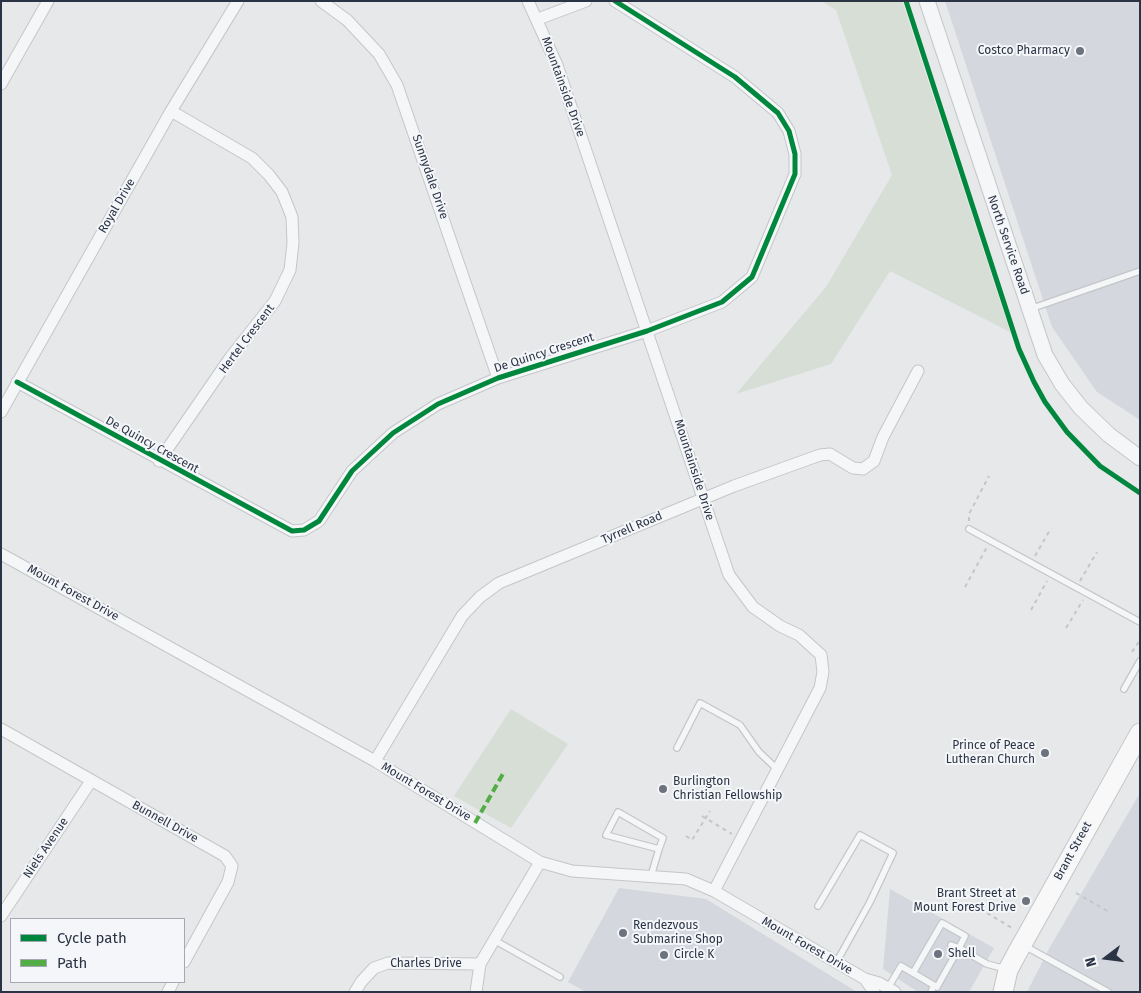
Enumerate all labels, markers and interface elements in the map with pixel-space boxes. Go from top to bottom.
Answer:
street label: Mountainside Drive [538,35,588,139]
place label: Costco Pharmacy [978,44,1070,58]
marker: Costco Pharmacy [1074,45,1086,57]
street label: Sunnydale Drive [409,133,451,221]
street label: Royal Drive [96,176,138,236]
street label: North Service Road [984,193,1032,297]
street label: Hertel Crescent [216,301,278,377]
street label: De Quincy Crescent [492,330,596,376]
street label: De Quincy Crescent [103,413,201,477]
street label: Mountainside Drive [671,418,717,522]
street label: Tyrrell Road [599,509,665,547]
street label: Mount Forest Drive [25,562,121,624]
place label: Prince of Peace Lutheran Church [946,739,1035,767]
marker: Prince of Peace Lutheran Church [1039,747,1051,759]
street label: Mount Forest Drive [378,759,474,825]
place label: Burlington Christian Fellowship [673,775,782,803]
marker: Burlington Christian Fellowship [657,783,669,795]
street label: Bunnell Drive [129,798,201,846]
street label: Niels Avenue [20,815,72,881]
street label: Brant Street [1051,819,1095,883]
place label: Brant Street at Mount Forest Drive [914,887,1016,915]
marker: Brant Street at Mount Forest Drive [1020,895,1032,907]
street label: Mount Forest Drive [759,914,855,978]
legend [10,918,185,983]
place label: Rendezvous Submarine Shop [633,919,723,947]
marker: Rendezvous Submarine Shop [617,927,629,939]
text: Cycle path [57,929,127,947]
north arrow [1081,933,1131,983]
place label: Shell [948,947,975,961]
place label: Circle K [674,948,714,962]
marker: Shell [932,948,944,960]
marker: Circle K [658,949,670,961]
text: Path [57,954,87,972]
text: N [1082,955,1100,969]
street label: Charles Drive [390,957,462,971]

